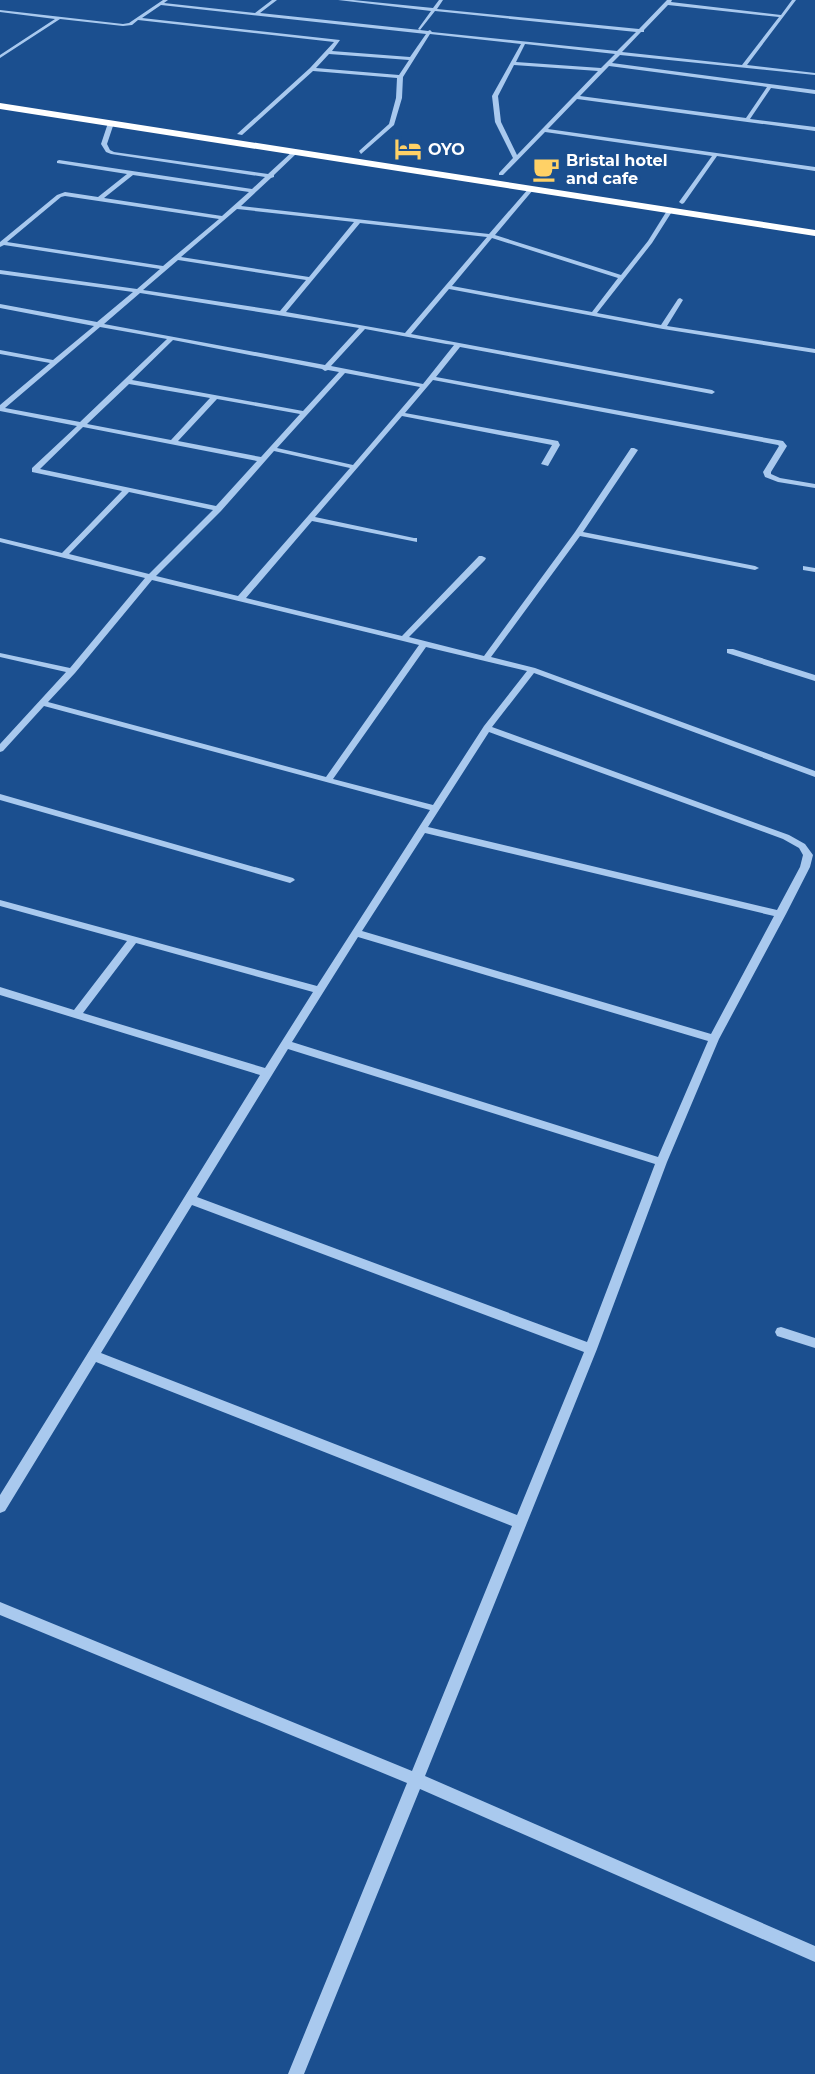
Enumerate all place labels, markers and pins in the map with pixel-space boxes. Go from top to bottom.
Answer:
hotel icon: OYO [393,134,423,164]
place label: OYO [428,140,465,159]
place label: Bristal hotel and cafe [566,151,667,188]
cafe icon: Bristal hotel and cafe [531,154,561,184]

